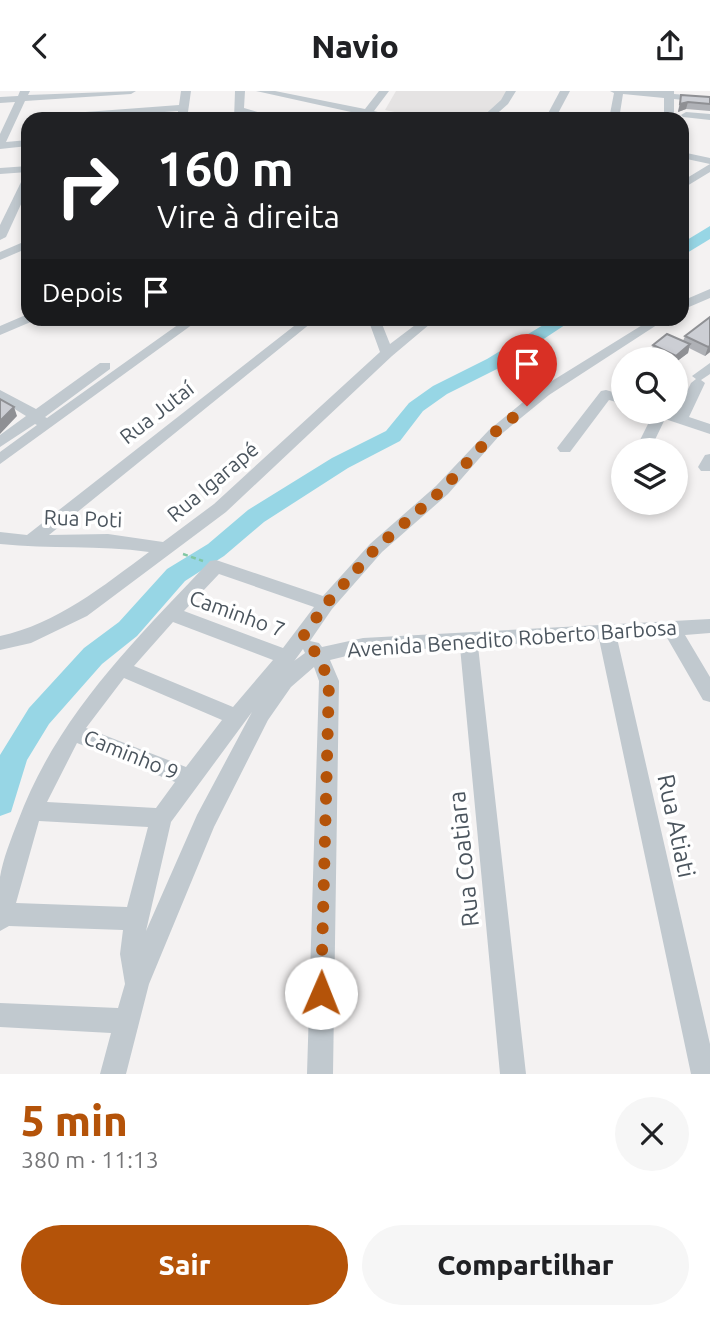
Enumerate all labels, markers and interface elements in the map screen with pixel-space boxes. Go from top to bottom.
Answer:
icon: back [21,27,59,65]
icon: share [651,27,689,65]
text: Navio [311,28,399,64]
icon: right [42,140,133,231]
text: 160 m [157,140,294,195]
text: Vire à direita [157,198,340,234]
icon: arrive [137,273,175,311]
text: Depois [42,278,123,307]
pin [497,334,557,406]
icon: arrive [508,345,546,383]
map controls [611,347,688,515]
button: search [611,347,688,424]
street label: Rua Jutaí [115,375,199,448]
street label: Rua Igarapé [162,436,263,526]
button: layers [611,438,688,515]
street label: Rua Poti [43,505,123,531]
street label: Caminho 7 [186,585,288,641]
street label: Avenida Benedito Roberto Barbosa [346,615,678,661]
street label: Caminho 9 [81,724,182,784]
street label: Rua Atiati [652,772,701,880]
street label: Rua Coatiara [443,790,484,928]
position arrow [284,956,358,1030]
text: 5 min [21,1097,128,1144]
button: close [615,1097,689,1171]
text: 380 m · 11:13 [21,1147,159,1172]
button: Sair [21,1225,348,1305]
button: Compartilhar [362,1225,689,1305]

